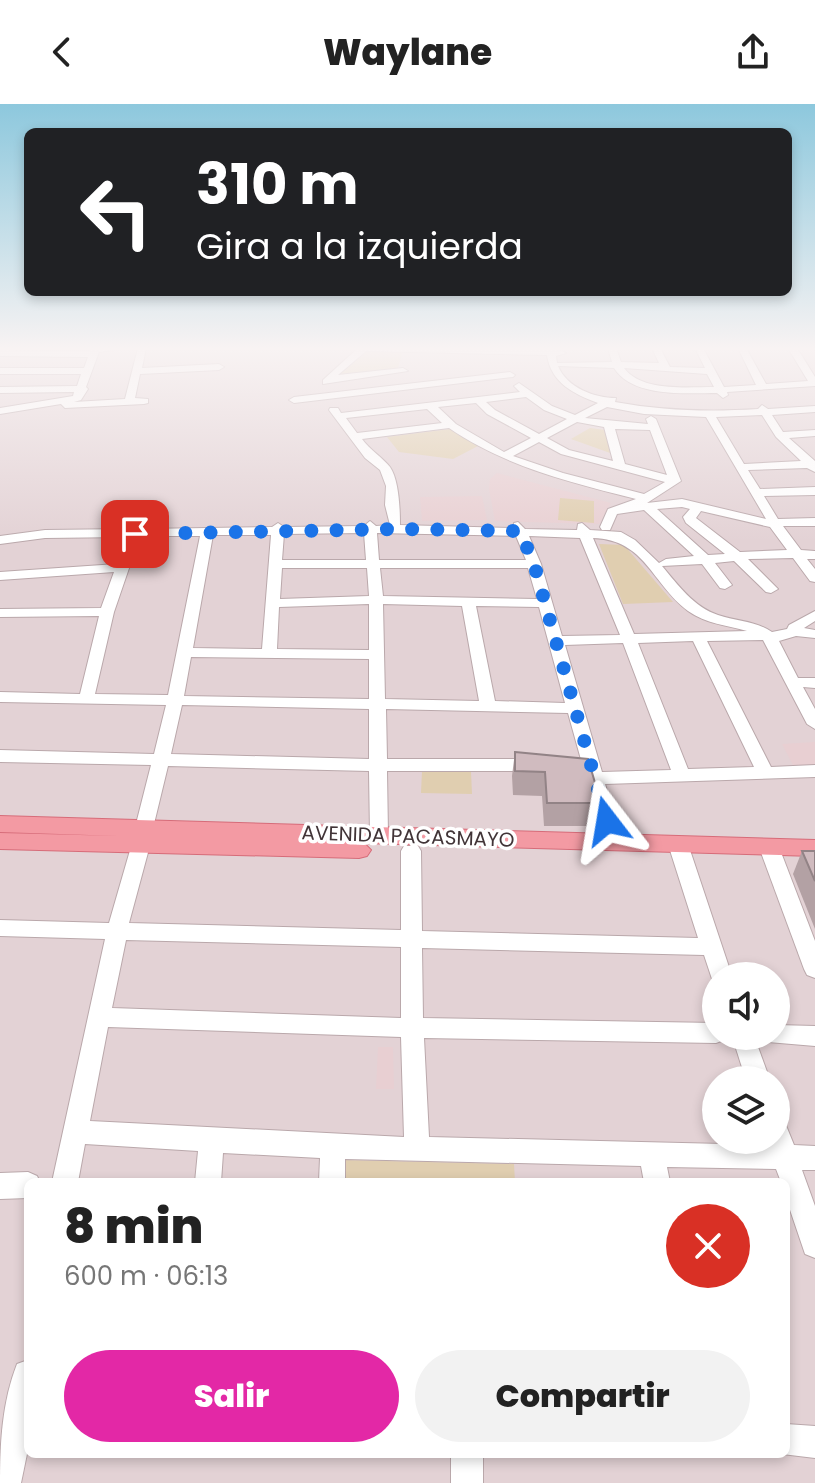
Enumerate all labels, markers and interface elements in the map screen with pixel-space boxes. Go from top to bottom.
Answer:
text: Waylane [323,27,492,78]
icon: back [40,30,84,74]
icon: share [731,30,775,74]
text: 310 m [196,145,359,224]
icon: left [64,160,168,264]
text: Gira a la izquierda [196,221,523,272]
pin [101,500,169,568]
icon: arrive [113,512,157,556]
position arrow [565,779,649,863]
street label: AVENIDA PACASMAYO [301,818,515,854]
map controls [702,962,790,1154]
button: sound [702,962,790,1050]
button: layers [702,1066,790,1154]
text: 8 min [64,1193,203,1260]
button: close [666,1204,750,1288]
text: 600 m · 06:13 [64,1258,228,1294]
button: Salir [64,1350,399,1442]
button: Compartir [415,1350,750,1442]

